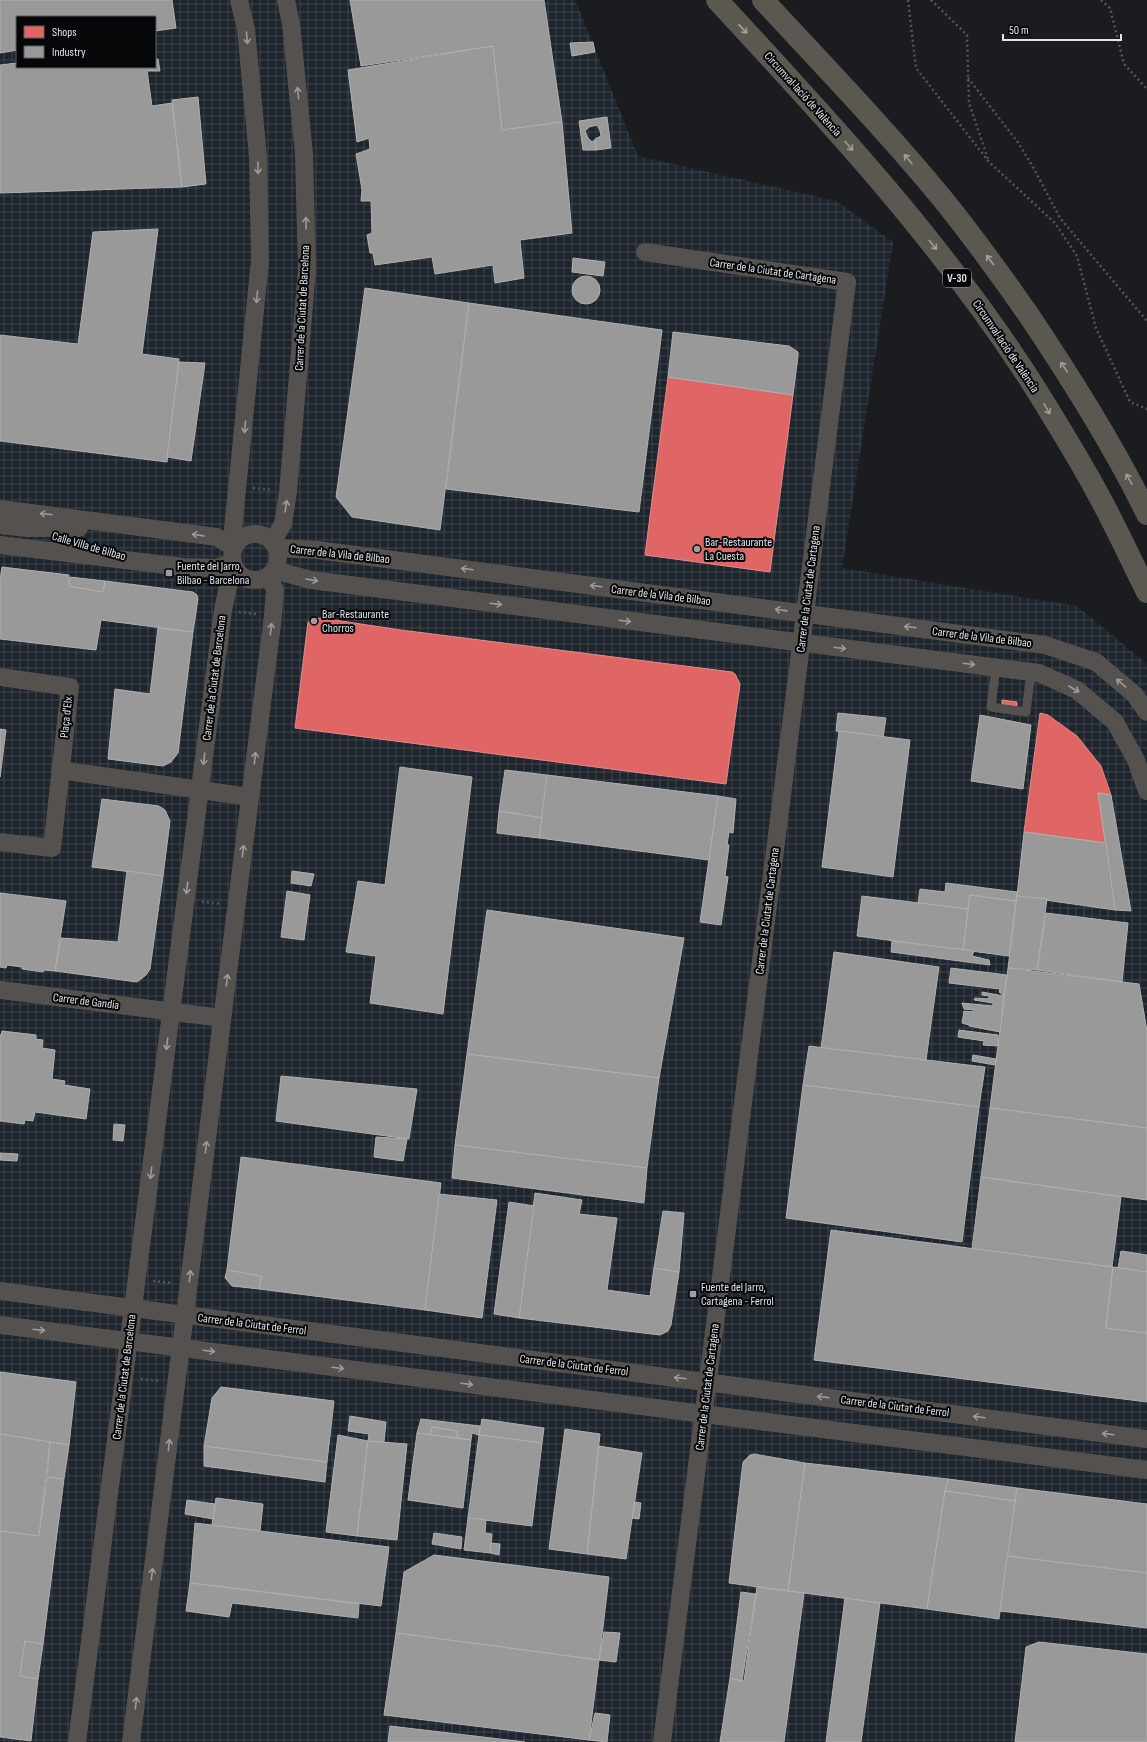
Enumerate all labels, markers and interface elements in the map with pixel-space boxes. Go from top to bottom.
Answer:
legend [16,16,156,68]
scale bar [1003,16,1121,42]
one-way arrow [739,23,748,34]
text: 50 m [1009,23,1029,38]
text: Shops [52,25,77,40]
one-way arrow [243,31,251,44]
text: Industry [52,45,86,60]
street label: Circumval·lació de València [761,49,845,140]
one-way arrow [295,87,302,100]
one-way arrow [844,141,854,151]
one-way arrow [904,154,913,164]
one-way arrow [254,161,262,174]
one-way arrow [302,217,310,230]
one-way arrow [928,240,937,251]
street label: Carrer de la Ciutat de Barcelona [292,244,313,371]
street label: Carrer de la Ciutat de Cartagena [709,255,838,288]
one-way arrow [986,255,994,266]
road number: V-30 [943,269,971,287]
one-way arrow [253,290,260,303]
street label: Circumval·lació de València [969,297,1042,396]
one-way arrow [1060,362,1068,373]
one-way arrow [1044,403,1052,415]
one-way arrow [241,420,248,433]
one-way arrow [1125,473,1133,485]
one-way arrow [282,500,290,513]
one-way arrow [40,511,53,518]
street label: Carrer de la Ciutat de Cartagena [793,524,824,653]
street label: Calle Villa de Bilbao [50,529,128,564]
one-way arrow [192,531,205,539]
place label: Bar-Restaurante La Cuesta [705,535,772,564]
street label: Carrer de la Vila de Bilbao [289,542,391,567]
marker: Bar-Restaurante La Cuesta [692,544,702,554]
place label: Fuente del Jarro, Bilbao - Barcelona [177,559,250,588]
one-way arrow [461,566,474,573]
marker: Fuente del Jarro, Bilbao - Barcelona [164,568,174,578]
one-way arrow [305,576,318,584]
one-way arrow [590,582,603,590]
street label: Carrer de la Vila de Bilbao [610,582,712,609]
one-way arrow [490,600,503,608]
one-way arrow [775,606,788,614]
place label: Bar-Restaurante Chorros [322,607,389,636]
street label: Carrer de la Ciutat de Barcelona [199,614,230,742]
marker: Bar-Restaurante Chorros [309,616,319,626]
one-way arrow [618,617,631,624]
one-way arrow [267,623,275,636]
one-way arrow [904,623,917,631]
street label: Carrer de la Vila de Bilbao [931,624,1033,651]
one-way arrow [833,644,846,652]
one-way arrow [962,660,975,668]
one-way arrow [1116,679,1126,688]
one-way arrow [1069,685,1080,694]
street label: Plaça d'Elx [57,695,76,739]
one-way arrow [200,752,208,765]
one-way arrow [251,752,259,765]
one-way arrow [240,845,247,858]
street label: Carrer de la Ciutat de Cartagena [752,846,783,975]
one-way arrow [183,881,191,894]
one-way arrow [223,974,231,987]
street label: Carrer de Gandia [52,990,120,1013]
one-way arrow [163,1037,171,1050]
one-way arrow [202,1141,210,1154]
one-way arrow [147,1166,154,1179]
one-way arrow [186,1270,194,1283]
place label: Fuente del Jarro, Cartagena - Ferrol [701,1280,774,1309]
marker: Fuente del Jarro, Cartagena - Ferrol [688,1289,698,1299]
street label: Carrer de la Ciutat de Ferrol [197,1310,307,1339]
street label: Carrer de la Ciutat de Barcelona [109,1313,140,1441]
street label: Carrer de la Ciutat de Cartagena [692,1322,723,1451]
one-way arrow [32,1326,45,1334]
one-way arrow [202,1347,215,1355]
street label: Carrer de la Ciutat de Ferrol [519,1351,629,1380]
one-way arrow [331,1364,344,1371]
one-way arrow [674,1375,687,1382]
one-way arrow [460,1380,473,1388]
street label: Carrer de la Ciutat de Ferrol [840,1392,950,1421]
one-way arrow [817,1393,830,1401]
one-way arrow [973,1413,986,1421]
one-way arrow [1102,1430,1115,1437]
one-way arrow [165,1439,172,1452]
one-way arrow [148,1568,156,1581]
one-way arrow [132,1697,140,1710]

